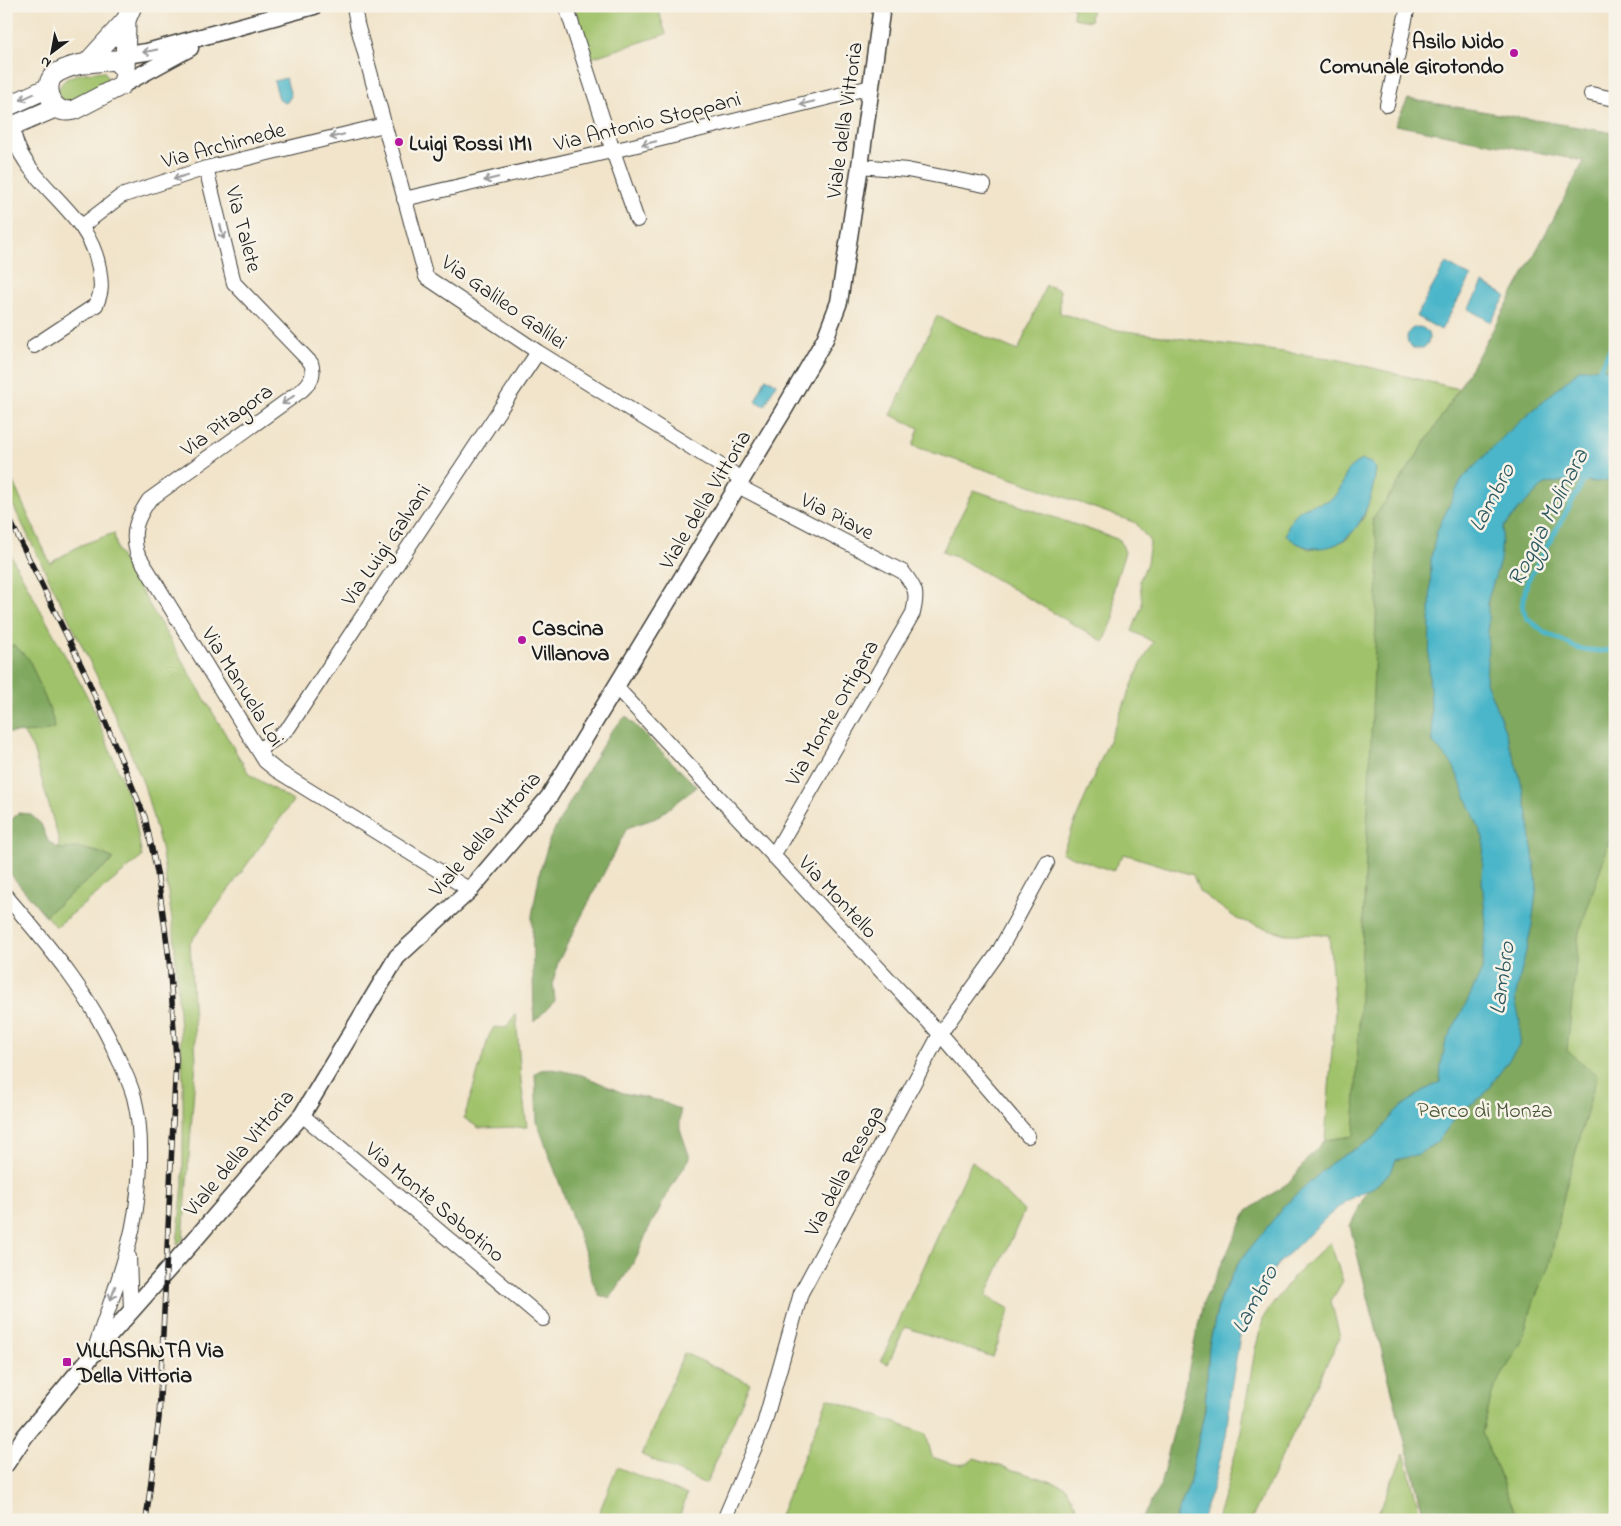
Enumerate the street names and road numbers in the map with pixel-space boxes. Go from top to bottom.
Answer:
street label: Viale della Vittoria [819,40,873,202]
street label: Via Antonio Stoppani [550,84,744,162]
street label: Via Archimede [158,115,289,179]
street label: Via Talete [215,182,269,277]
street label: Via Galileo Galilei [433,247,573,359]
street label: Via Pitagora [174,377,281,467]
street label: Viale della Vittoria [652,425,761,577]
street label: Via Luigi Galvani [334,478,441,615]
street label: Via Piave [793,485,879,550]
street label: Via Manuela Loi [191,621,291,754]
street label: Via Monte Ortigara [778,634,889,794]
street label: Viale della Vittoria [422,765,550,906]
street label: Via Montello [789,848,884,947]
street label: Viale della Vittoria [177,1083,303,1225]
street label: Via della Resega [797,1100,895,1244]
street label: Via Monte Sabotino [356,1135,511,1271]

